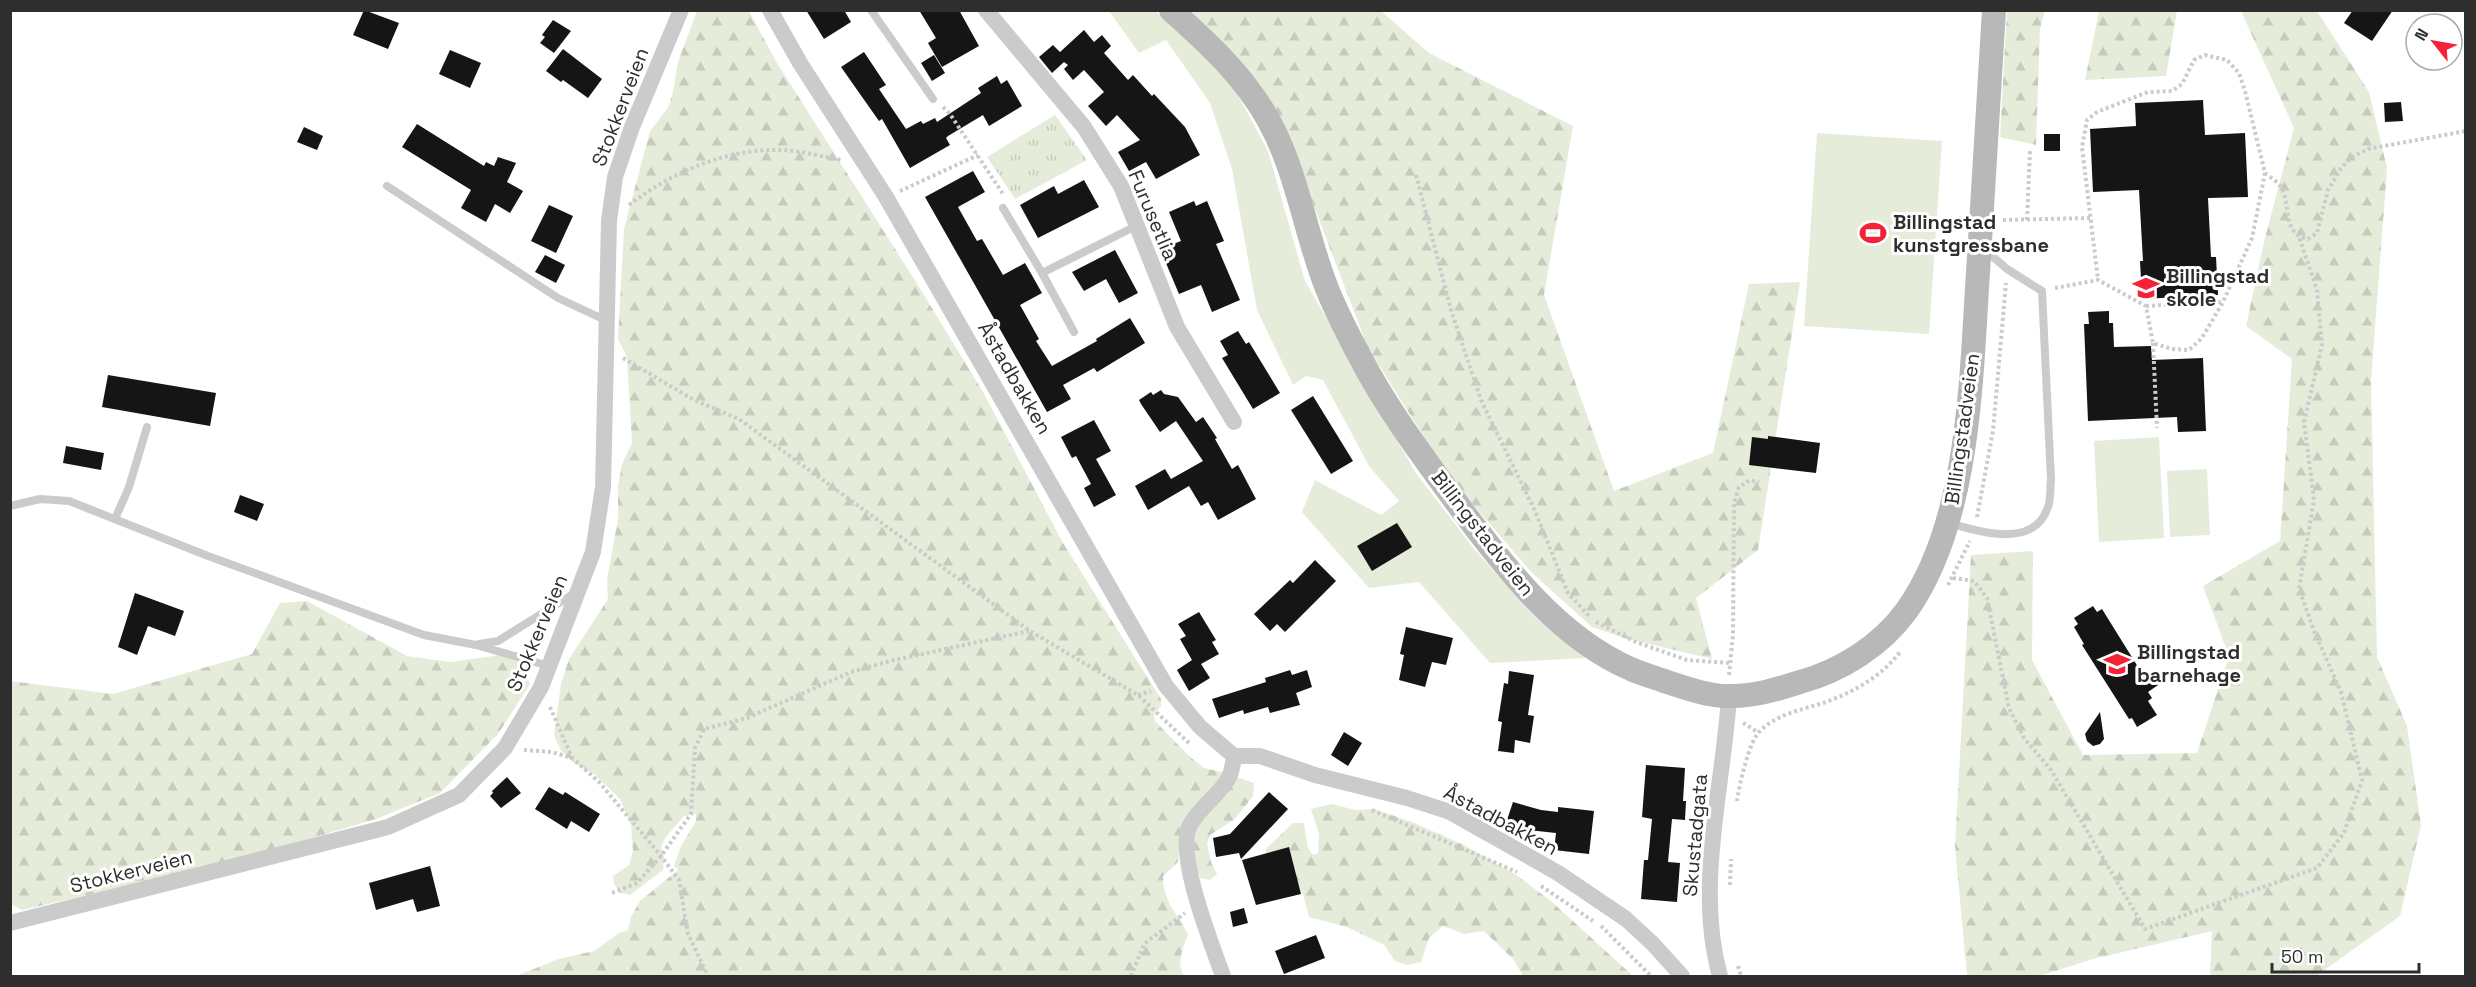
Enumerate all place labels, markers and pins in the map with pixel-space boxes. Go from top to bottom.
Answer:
place label: Billingstad kunstgressbane [1893,209,2049,258]
sports icon: Billingstad kunstgressbane [1858,218,1888,248]
place label: Billingstad skole [2166,263,2269,312]
school or university icon: Billingstad skole [2131,273,2161,303]
place label: Billingstad barnehage [2137,639,2241,688]
school or university icon: Billingstad barnehage [2102,649,2132,679]

